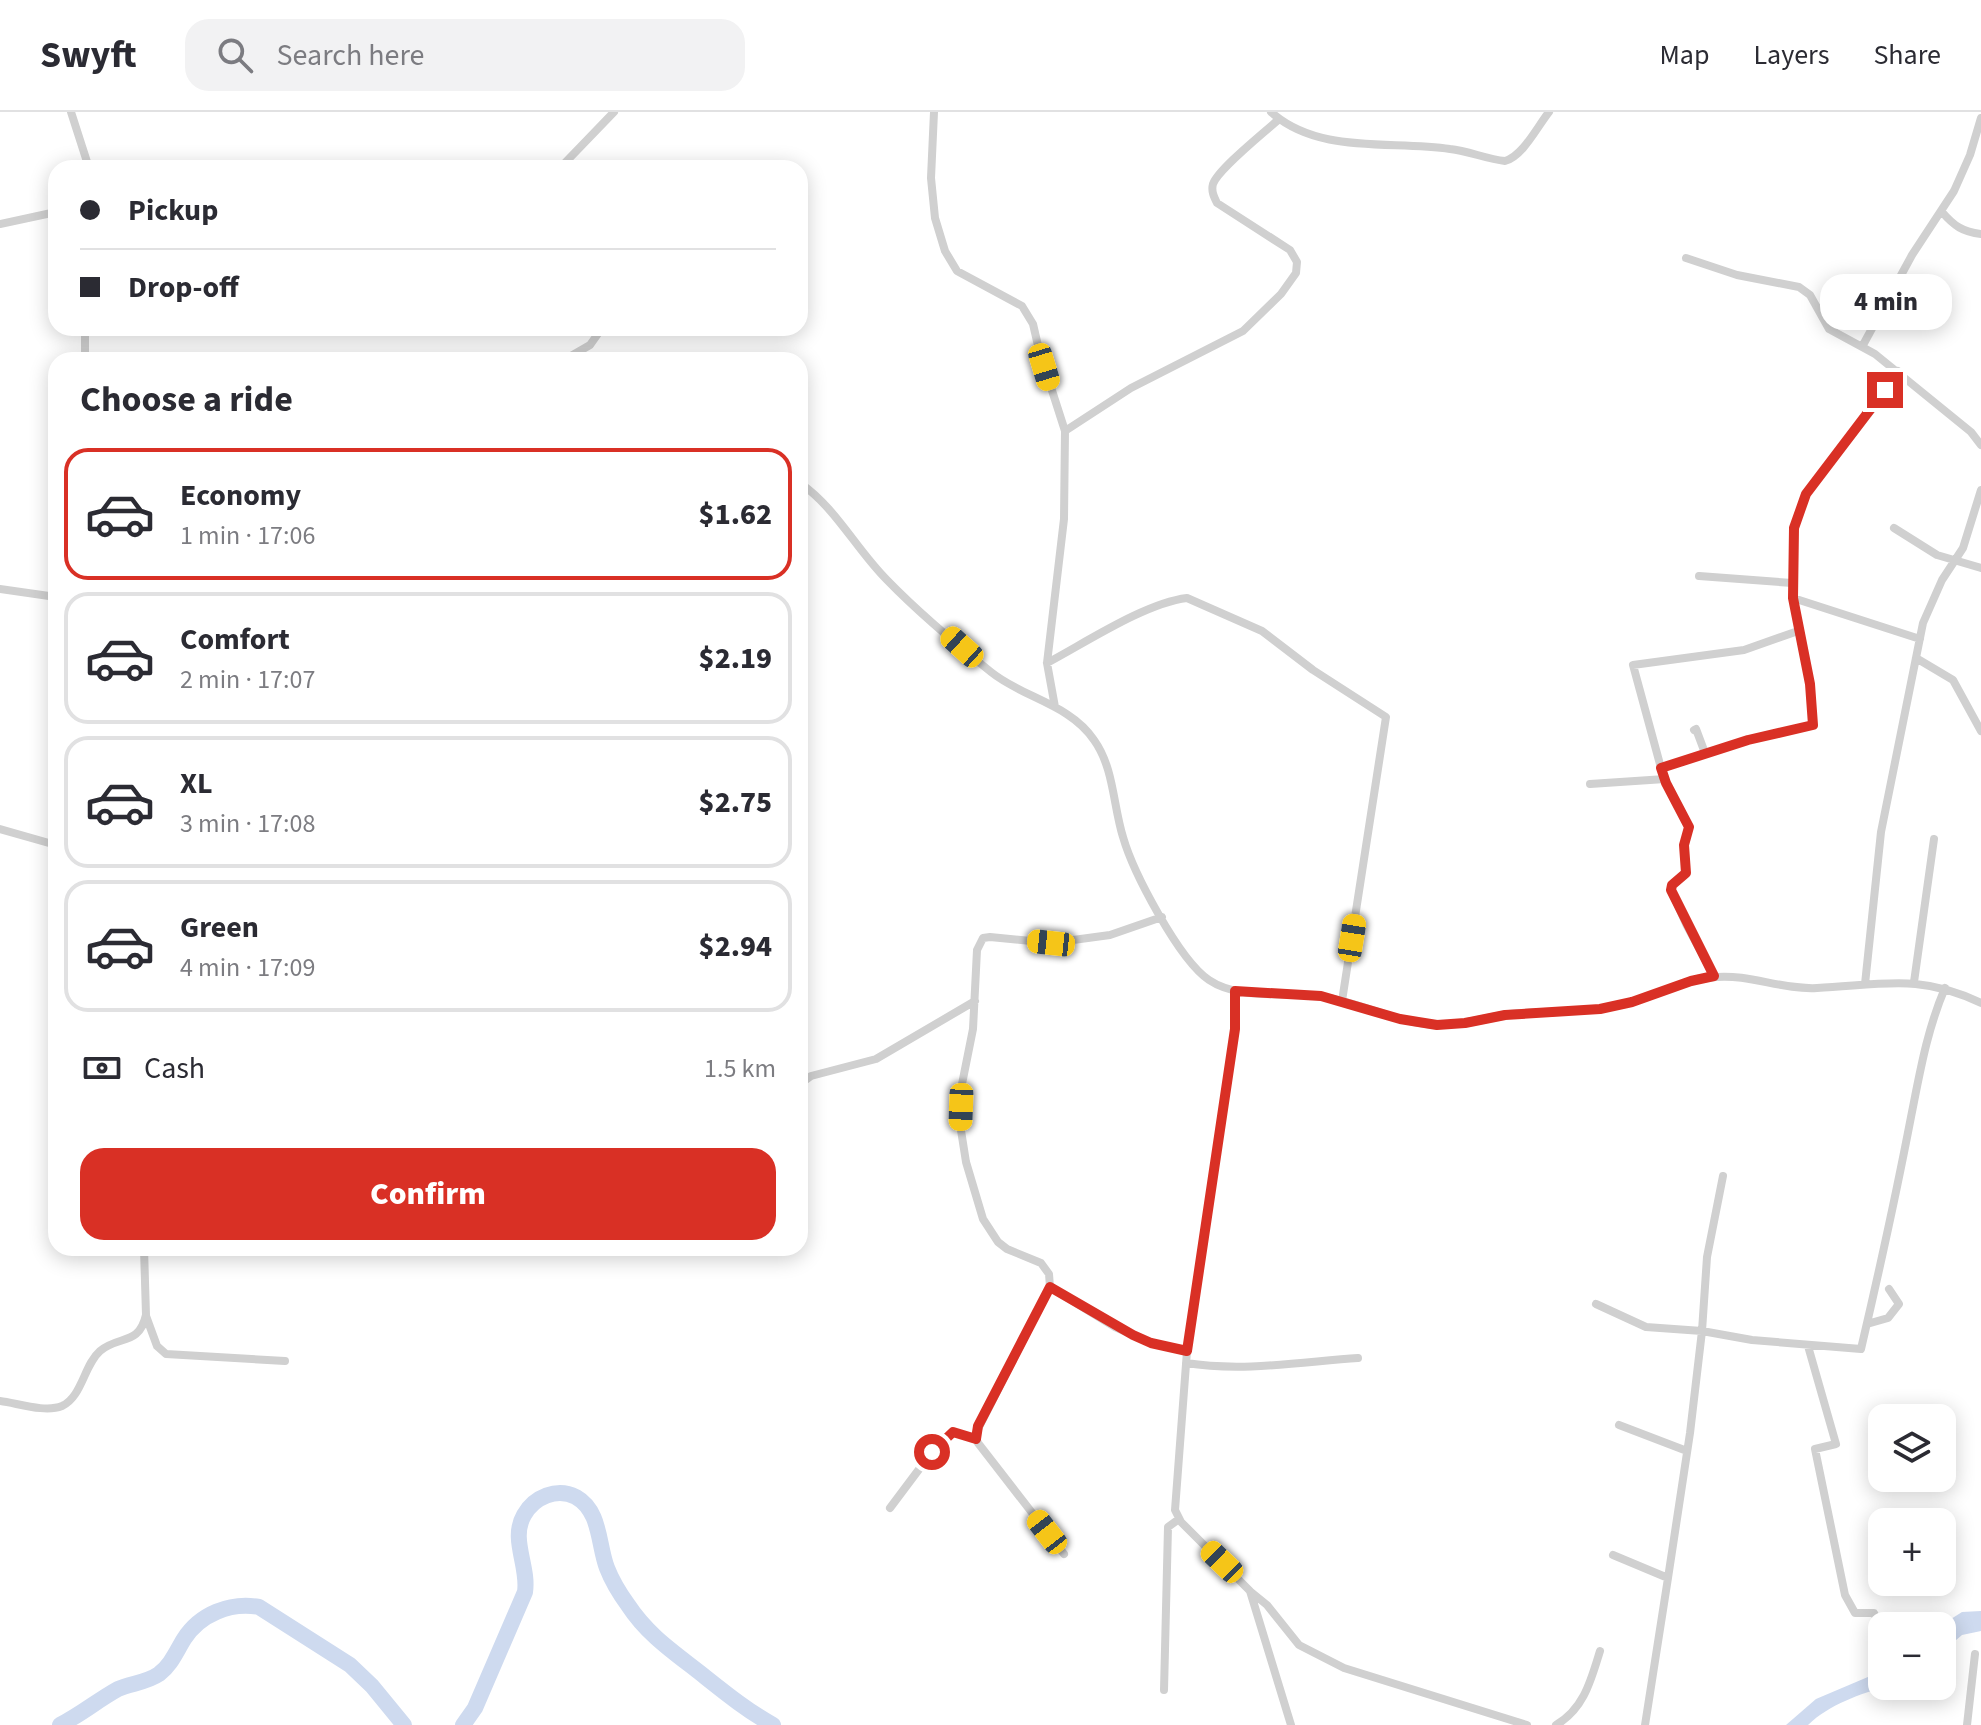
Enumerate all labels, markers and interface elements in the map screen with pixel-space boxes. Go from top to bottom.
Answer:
search box [185,19,745,91]
text: Swyft [40,28,137,82]
icon: search [213,33,257,77]
text: Search here [277,34,424,77]
text: Map [1659,35,1709,75]
text: Layers [1753,35,1829,75]
text: Share [1873,35,1941,75]
text: Pickup [128,189,218,232]
text: Drop-off [128,266,239,309]
callout: 4 min [1819,274,1951,330]
text: 4 min [1854,283,1918,320]
car [1026,341,1062,393]
route end [1867,372,1903,408]
text: Choose a ride [80,374,293,425]
text: Economy [180,474,301,517]
icon: car [84,478,156,550]
text: $1.62 [699,493,772,536]
text: 1 min · 17:06 [180,517,315,554]
text: Comfort [180,618,290,661]
icon: car [84,622,156,694]
car [936,622,988,672]
text: $2.19 [699,637,772,680]
text: 2 min · 17:07 [180,661,315,698]
text: XL [180,762,213,805]
icon: car [84,766,156,838]
text: $2.75 [699,781,772,824]
text: 3 min · 17:08 [180,805,315,842]
text: Green [180,906,259,949]
icon: car [84,910,156,982]
car [1336,912,1368,964]
text: $2.94 [699,925,772,968]
car [1026,929,1076,957]
text: 4 min · 17:09 [180,949,315,986]
icon: cash [80,1046,124,1090]
text: Cash [144,1047,205,1090]
text: 1.5 km [704,1050,776,1087]
car [948,1083,974,1131]
button: Confirm [80,1148,776,1240]
map controls [1868,1404,1956,1700]
button: layers [1868,1404,1956,1492]
route start [914,1434,950,1470]
car [1023,1506,1071,1558]
button: + [1868,1508,1956,1596]
car [1196,1537,1248,1587]
button: − [1868,1612,1956,1700]

